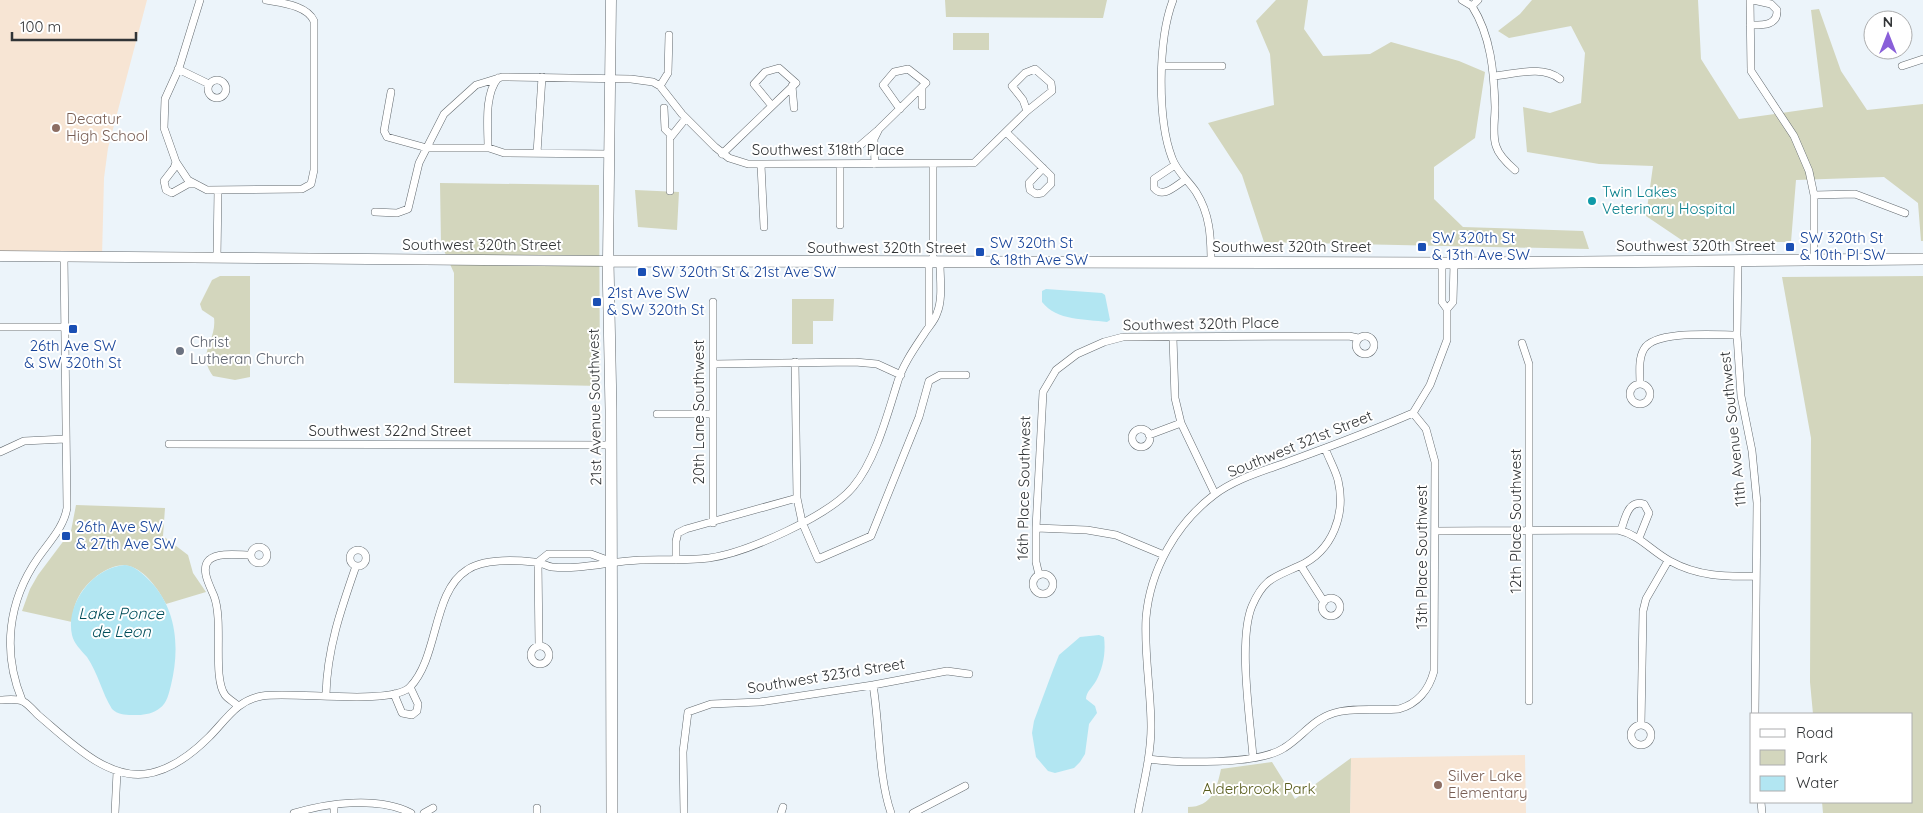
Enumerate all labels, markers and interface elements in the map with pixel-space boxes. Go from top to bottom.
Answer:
scale bar [12,10,136,42]
north arrow [1863,10,1913,60]
text: N [1883,13,1893,31]
text: 100 m [20,17,61,36]
place label: Decatur High School [66,109,148,145]
marker: Decatur High School [50,122,62,134]
street label: Southwest 318th Place [752,140,904,159]
place label: Twin Lakes Veterinary Hospital [1602,182,1736,218]
marker: Twin Lakes Veterinary Hospital [1586,195,1598,207]
place label: SW 320th St & 13th Ave SW [1432,228,1531,264]
place label: SW 320th St & 10th Pl SW [1800,228,1886,264]
place label: SW 320th St & 18th Ave SW [990,233,1089,269]
street label: Southwest 320th Street [402,235,562,254]
street label: Southwest 320th Street [1616,236,1776,255]
street label: Southwest 320th Street [1212,237,1372,256]
street label: Southwest 320th Street [807,238,967,257]
marker: SW 320th St & 13th Ave SW [1416,241,1428,253]
marker: SW 320th St & 10th Pl SW [1784,241,1796,253]
marker: SW 320th St & 18th Ave SW [974,246,986,258]
place label: SW 320th St & 21st Ave SW [652,262,837,281]
marker: SW 320th St & 21st Ave SW [636,266,648,278]
place label: 21st Ave SW & SW 320th St [607,283,705,319]
marker: 21st Ave SW & SW 320th St [591,296,603,308]
street label: Southwest 320th Place [1123,313,1279,334]
marker: 26th Ave SW & SW 320th St [67,323,79,335]
street label: 21st Avenue Southwest [584,328,605,486]
place label: Christ Lutheran Church [190,332,305,368]
place label: 26th Ave SW & SW 320th St [24,336,122,372]
street label: 20th Lane Southwest [689,340,708,484]
marker: Christ Lutheran Church [174,345,186,357]
street label: 11th Avenue Southwest [1715,351,1750,507]
street label: Southwest 321st Street [1225,406,1375,481]
street label: 16th Place Southwest [1013,416,1034,560]
street label: Southwest 322nd Street [309,421,471,440]
street label: 12th Place Southwest [1506,449,1525,593]
street label: 13th Place Southwest [1412,485,1431,629]
place label: 26th Ave SW & 27th Ave SW [76,517,177,553]
marker: 26th Ave SW & 27th Ave SW [60,530,72,542]
water label: Lake Ponce de Leon [78,603,165,641]
street label: Southwest 323rd Street [746,654,906,697]
legend [1750,713,1913,803]
text: Road [1796,723,1833,742]
text: Park [1796,748,1828,767]
place label: Silver Lake Elementary [1448,766,1528,802]
text: Water [1796,773,1839,792]
park label: Alderbrook Park [1203,779,1315,798]
marker: Silver Lake Elementary [1432,779,1444,791]

